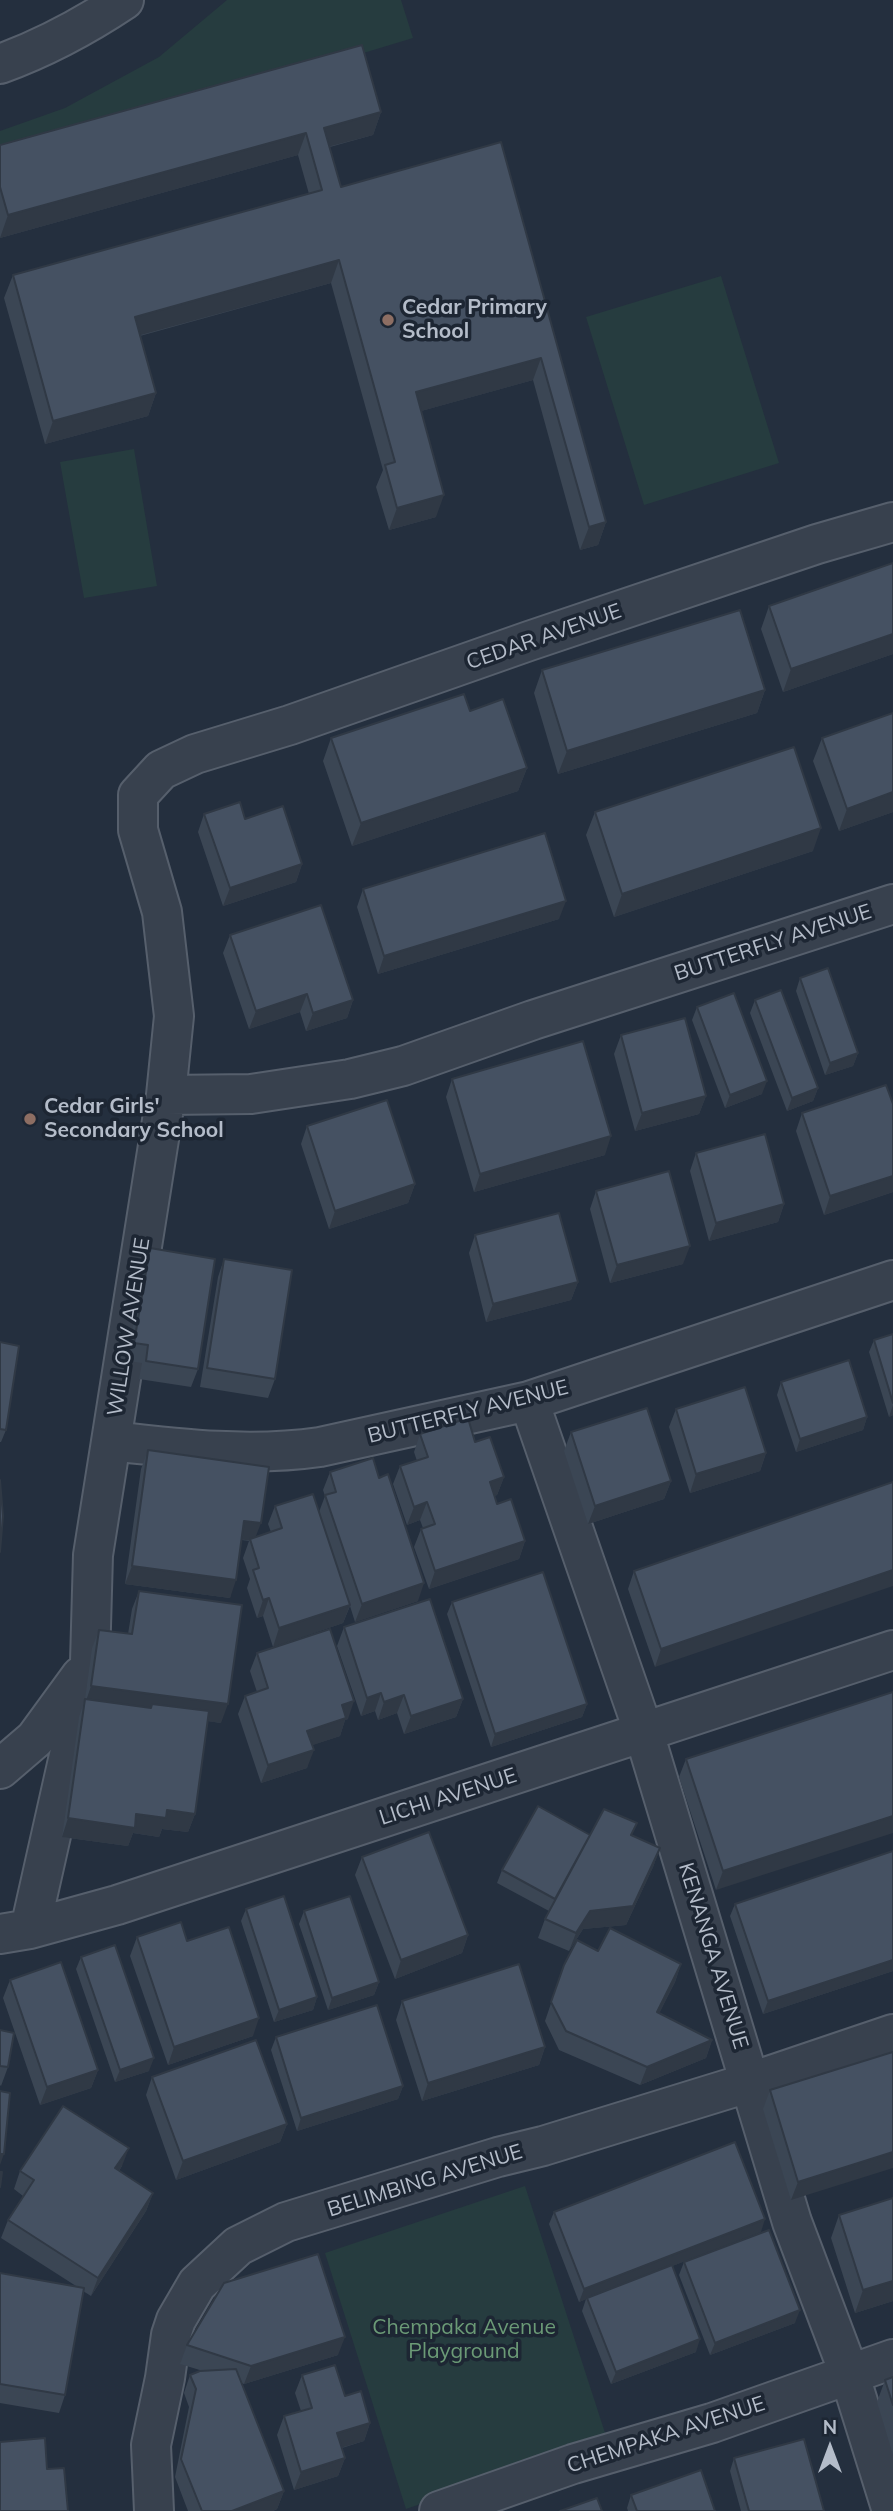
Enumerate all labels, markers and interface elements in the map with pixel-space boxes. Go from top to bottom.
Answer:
place label: Cedar Primary School [402,295,547,345]
marker: Cedar Primary School [380,312,396,328]
street label: CEDAR AVENUE [463,599,625,675]
street label: BUTTERFLY AVENUE [671,899,875,987]
place label: Cedar Girls' Secondary School [44,1094,224,1144]
marker: Cedar Girls' Secondary School [22,1111,38,1127]
street label: WILLOW AVENUE [102,1236,156,1418]
street label: BUTTERFLY AVENUE [365,1375,571,1449]
street label: LICHI AVENUE [376,1763,520,1831]
street label: KENANGA AVENUE [673,1860,753,2052]
street label: BELIMBING AVENUE [325,2139,525,2223]
park label: Chempaka Avenue Playground [372,2315,556,2365]
street label: CHEMPAKA AVENUE [564,2391,768,2479]
north arrow [795,2413,865,2483]
text: N [823,2415,837,2439]

